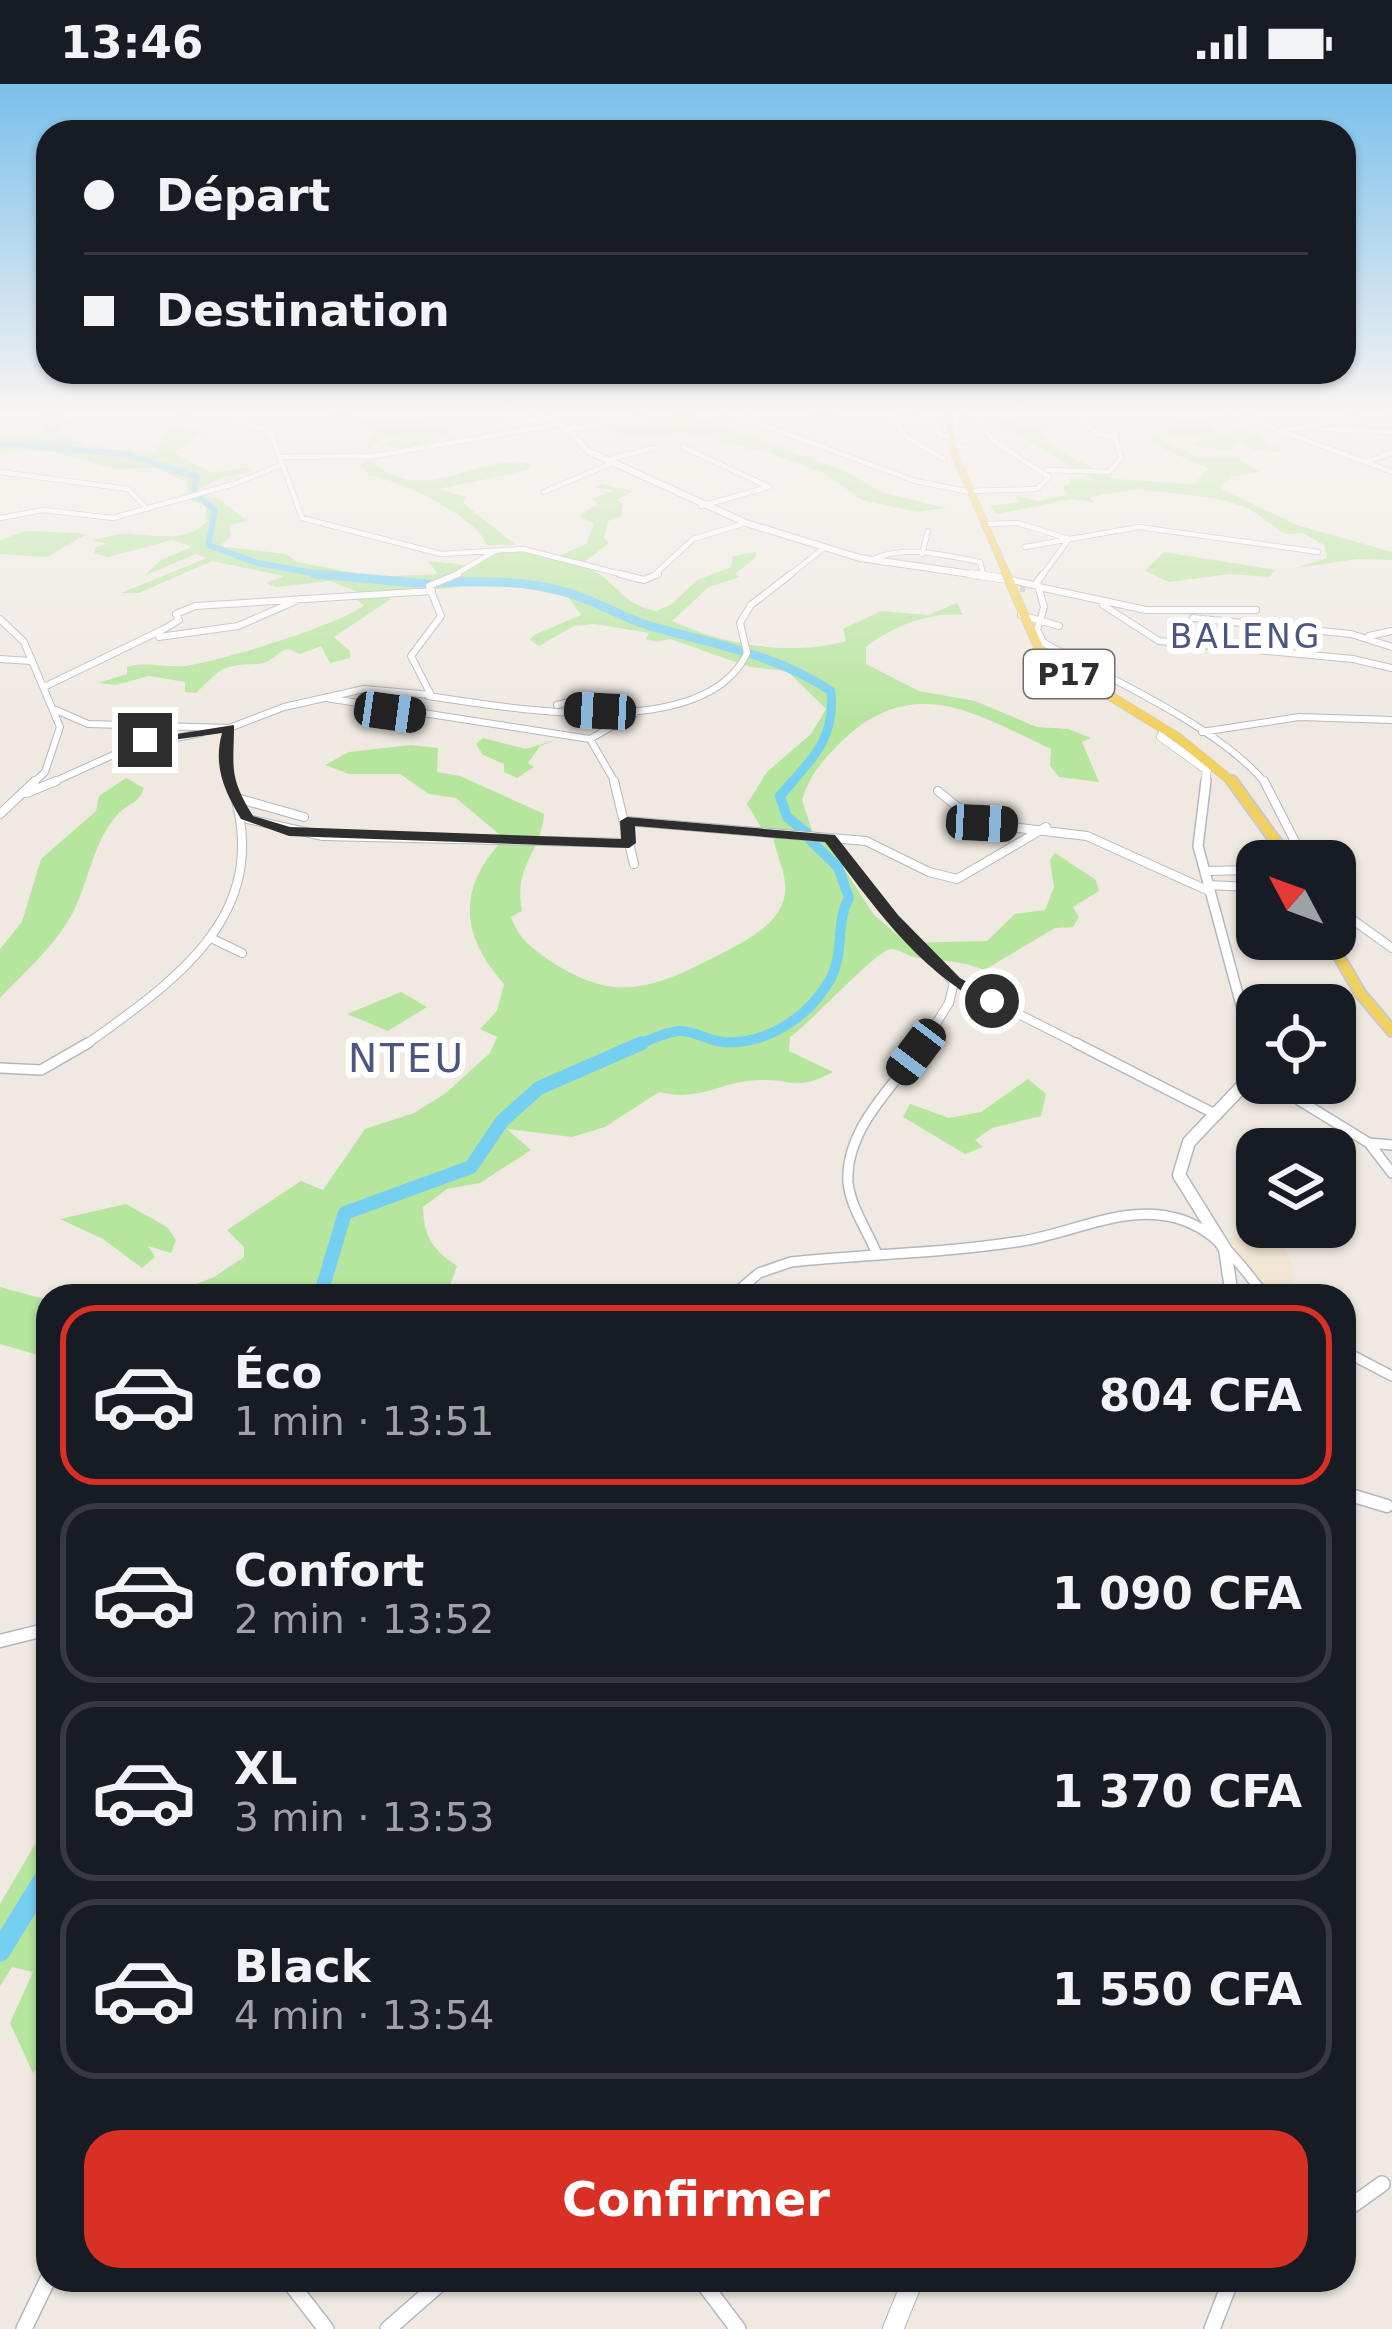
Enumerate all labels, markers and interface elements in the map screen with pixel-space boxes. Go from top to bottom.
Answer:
text: 13:46 [60,16,203,69]
text: Départ [156,169,330,222]
text: Destination [156,284,450,337]
district label: BALENG [1170,617,1322,656]
road number: P17 [1024,650,1114,698]
car [352,689,428,735]
car [563,691,637,731]
route end [118,713,172,767]
car [945,803,1019,843]
north arrow [1236,840,1356,960]
map controls [1236,840,1356,1248]
route start [965,974,1019,1028]
button: locate [1236,984,1356,1104]
car [880,1012,952,1092]
district label: NTEU [348,1036,466,1081]
button: layers [1236,1128,1356,1248]
icon: car [90,1341,198,1449]
text: Éco [234,1346,322,1399]
text: 804 CFA [1099,1369,1302,1422]
text: 1 min · 13:51 [234,1399,494,1444]
icon: car [90,1539,198,1647]
text: Confort [234,1544,424,1597]
text: 1 090 CFA [1052,1567,1302,1620]
text: 2 min · 13:52 [234,1597,494,1642]
icon: car [90,1737,198,1845]
text: XL [234,1742,297,1795]
text: 1 370 CFA [1052,1765,1302,1818]
text: 3 min · 13:53 [234,1795,494,1840]
icon: car [90,1935,198,2043]
text: Black [234,1940,371,1993]
text: 1 550 CFA [1052,1963,1302,2016]
text: 4 min · 13:54 [234,1993,494,2038]
button: Confirmer [84,2130,1308,2268]

